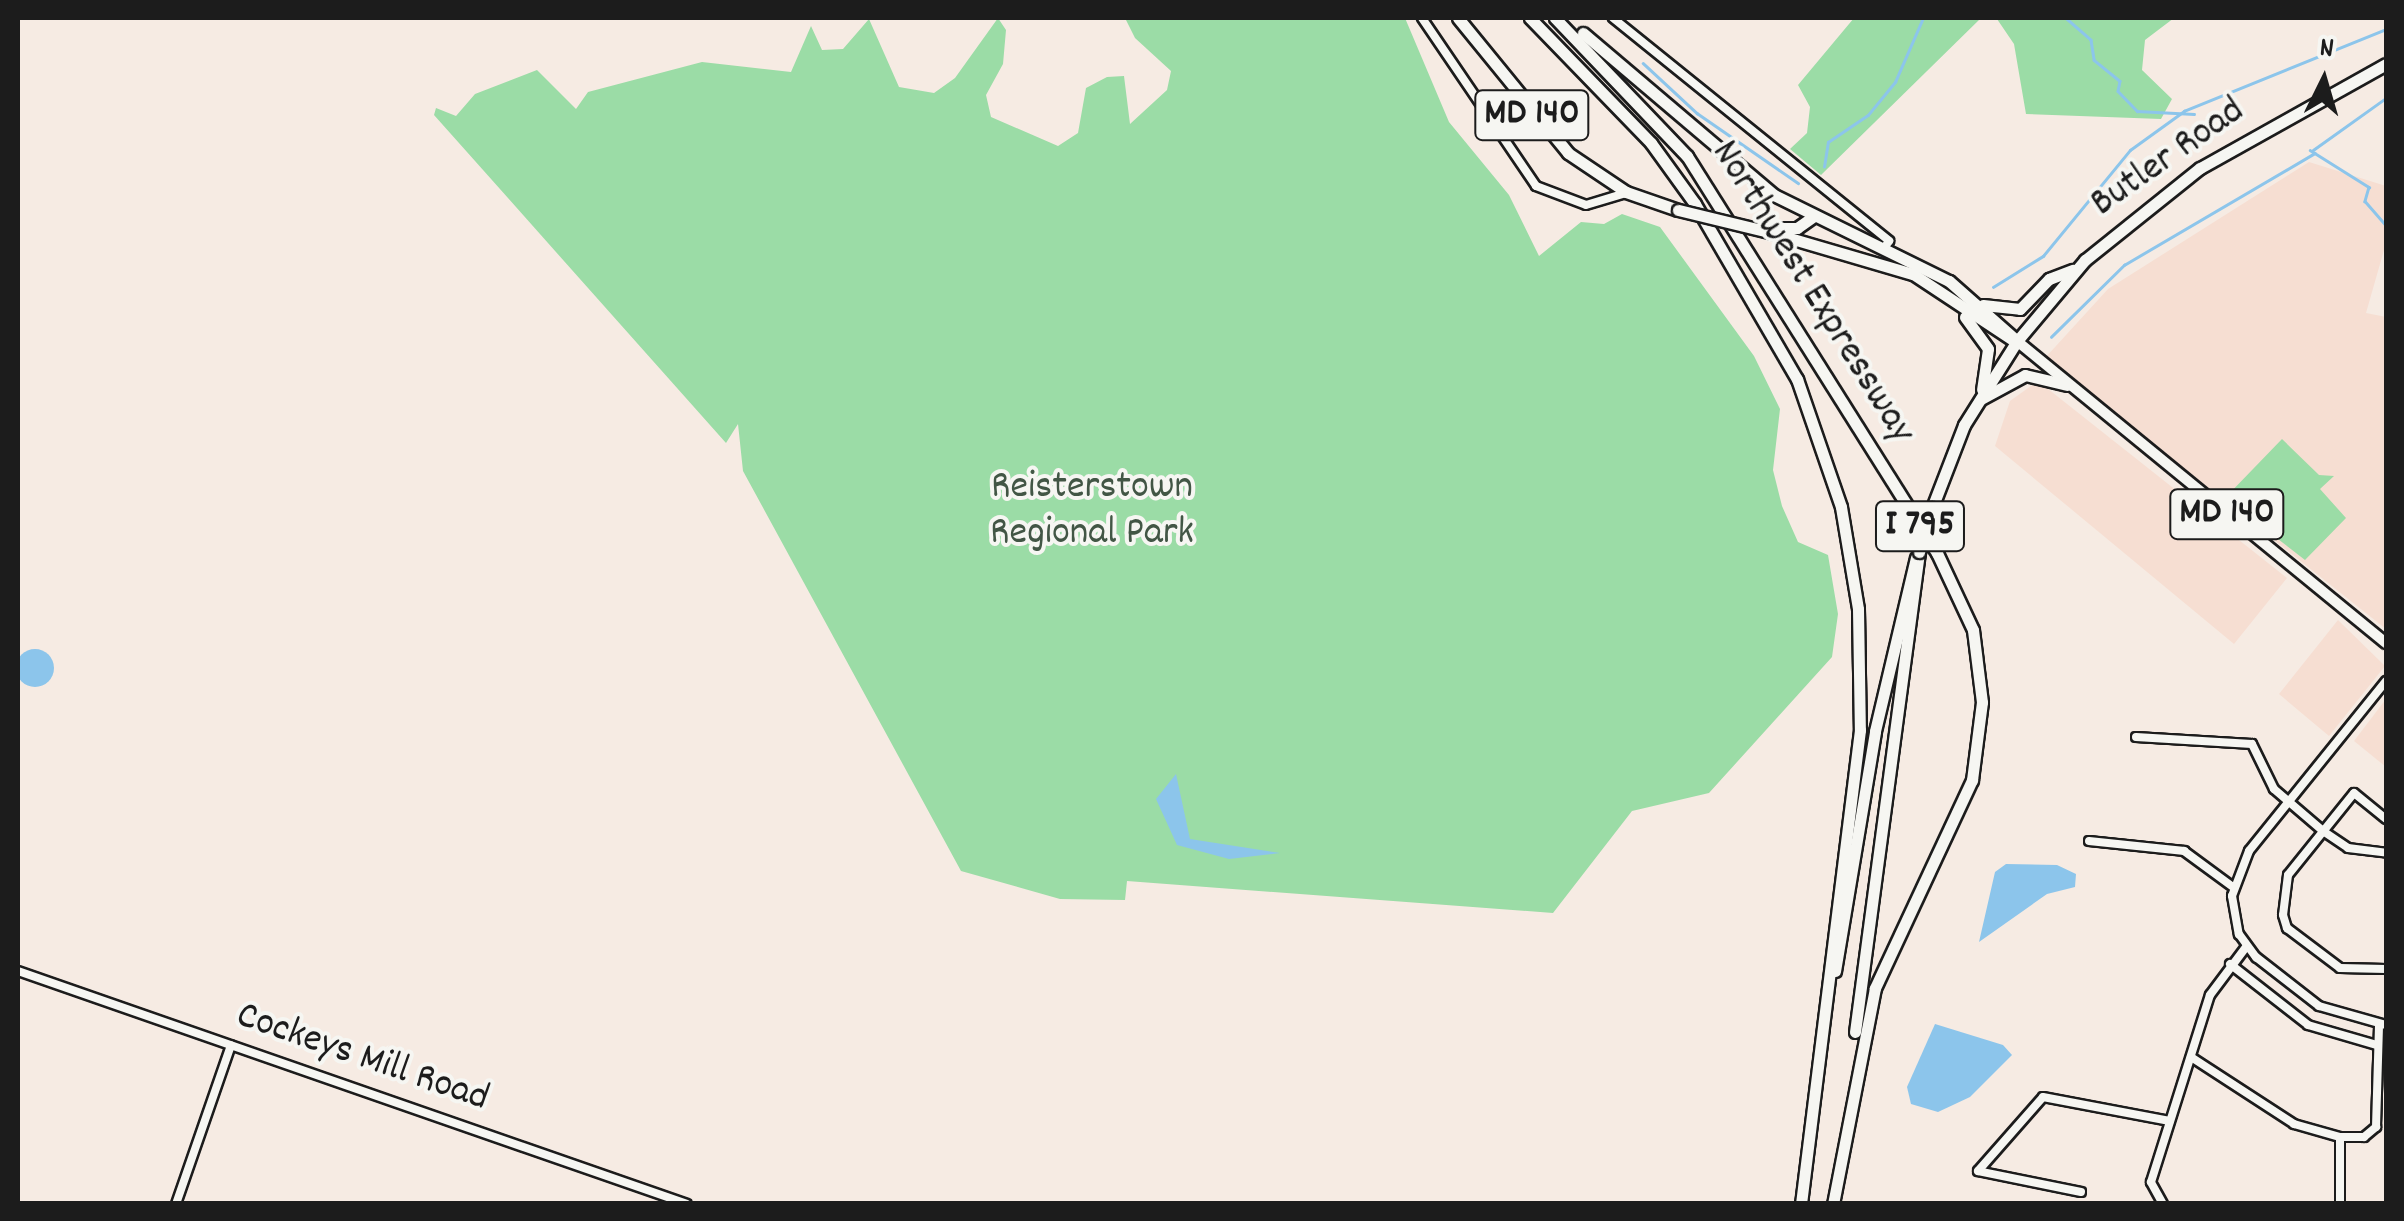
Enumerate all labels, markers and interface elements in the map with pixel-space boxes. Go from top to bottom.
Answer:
north arrow [2274,30,2374,130]
text: N [2318,30,2335,71]
road number: MD 140 [1472,82,1592,148]
street label: Butler Road [2083,89,2255,229]
street label: Northwest Expressway [1698,133,1924,453]
park label: Reisterstown Regional Park [990,465,1194,559]
road number: MD 140 [2167,481,2287,547]
road number: I 795 [1872,493,1968,559]
street label: Cockeys Mill Road [230,993,494,1125]

